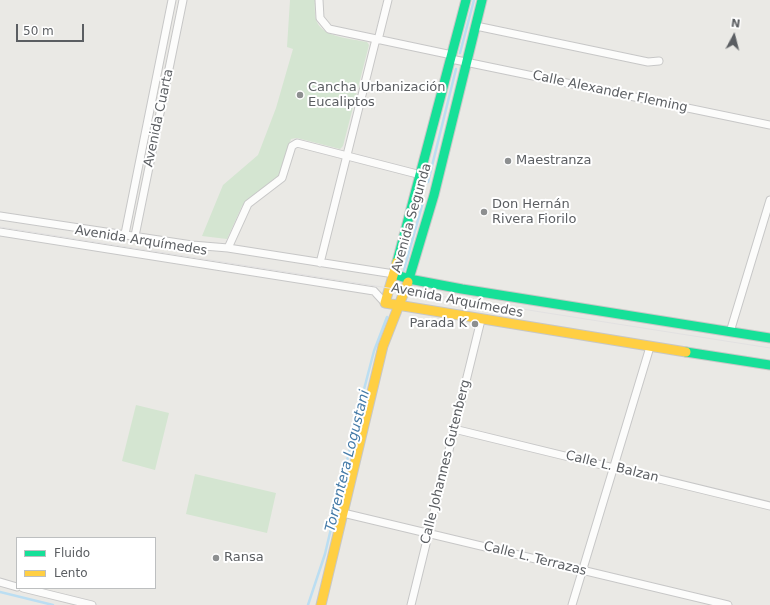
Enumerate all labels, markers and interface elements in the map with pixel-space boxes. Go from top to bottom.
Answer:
scale bar [18,16,86,42]
north arrow [714,16,754,56]
text: N [730,17,741,31]
text: 50 m [23,24,54,38]
street label: Avenida Cuarta [141,68,177,168]
street label: Calle Alexander Fleming [531,68,689,116]
place label: Cancha Urbanización Eucaliptos [308,80,445,111]
marker: Cancha Urbanización Eucaliptos [295,90,305,100]
place label: Maestranza [516,153,591,169]
marker: Maestranza [503,156,513,166]
street label: Avenida Segunda [389,161,435,275]
place label: Don Hernán Rivera Fiorilo [492,197,576,228]
marker: Don Hernán Rivera Fiorilo [479,207,489,217]
street label: Avenida Arquímedes [74,223,208,259]
street label: Avenida Arquímedes [390,281,524,321]
place label: Parada K [410,316,467,332]
marker: Parada K [470,319,480,329]
street label: Calle Johannes Gutenberg [418,378,474,546]
water label: Torrentera Logustani [322,388,374,534]
street label: Calle L. Balzan [564,448,660,486]
legend [16,537,156,589]
street label: Calle L. Terrazas [482,539,588,579]
text: Fluido [54,546,90,560]
place label: Ransa [224,550,264,566]
marker: Ransa [211,553,221,563]
text: Lento [54,566,88,580]

